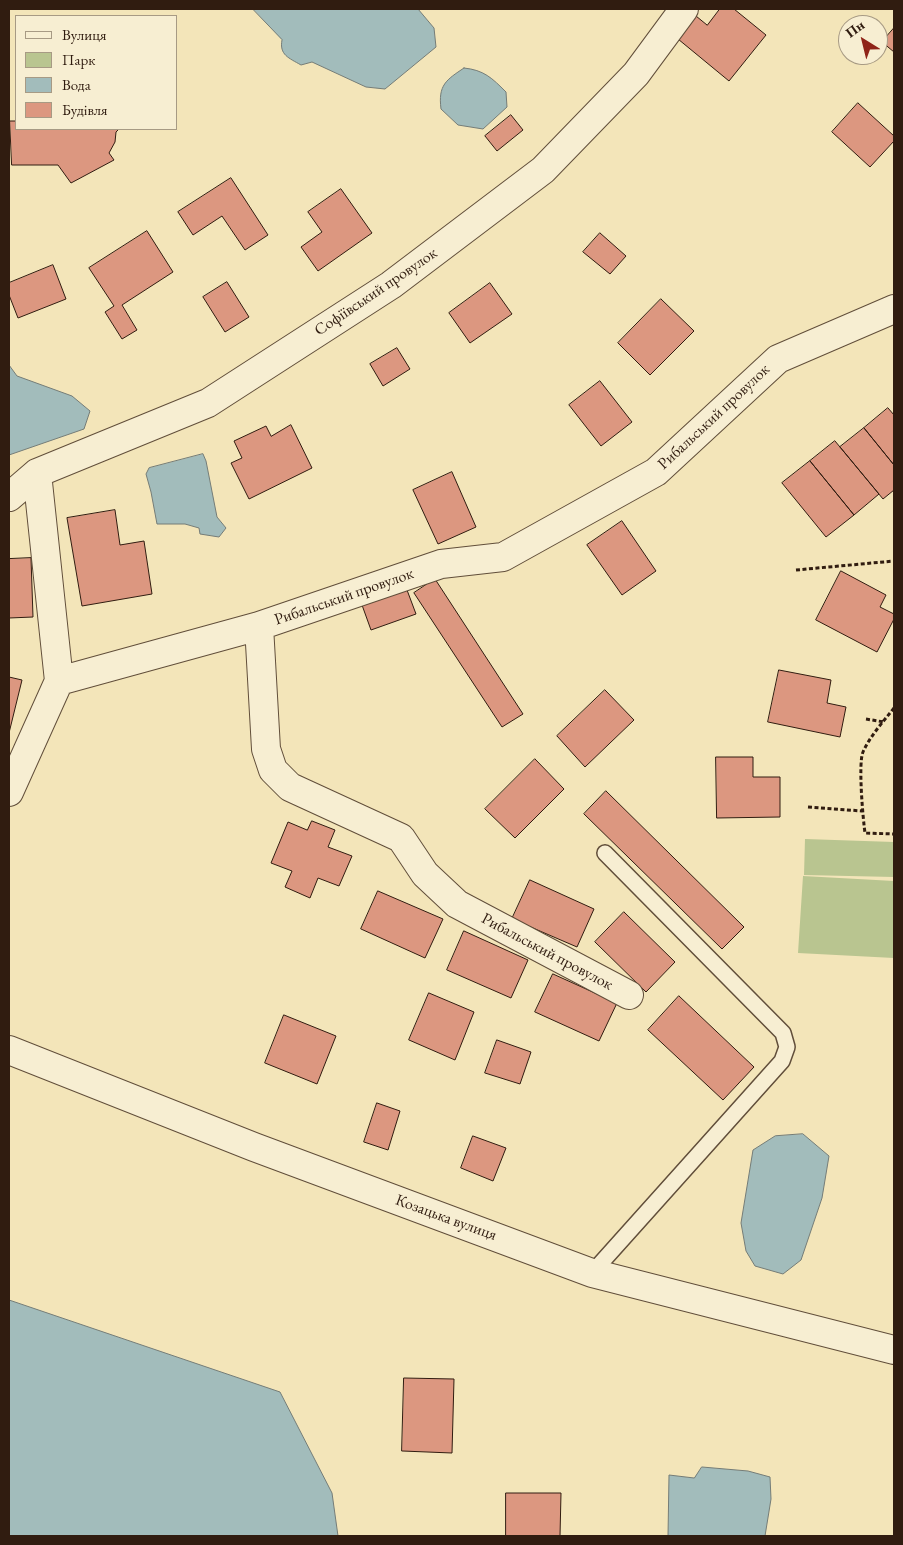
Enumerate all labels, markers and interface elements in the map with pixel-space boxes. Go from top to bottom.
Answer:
legend [15,15,178,130]
north arrow [838,15,888,65]
text: Пн [842,16,868,42]
text: Вулиця [62,25,107,44]
text: Парк [62,50,95,69]
text: Вода [62,75,91,94]
text: Будівля [62,100,108,119]
street label: Софіївський провулок [311,244,441,340]
street label: Рибальський провулок [654,360,774,474]
street label: Рибальський провулок [272,564,416,630]
street label: Рибальський провулок [478,909,616,995]
street label: Козацька вулиця [393,1191,499,1245]

